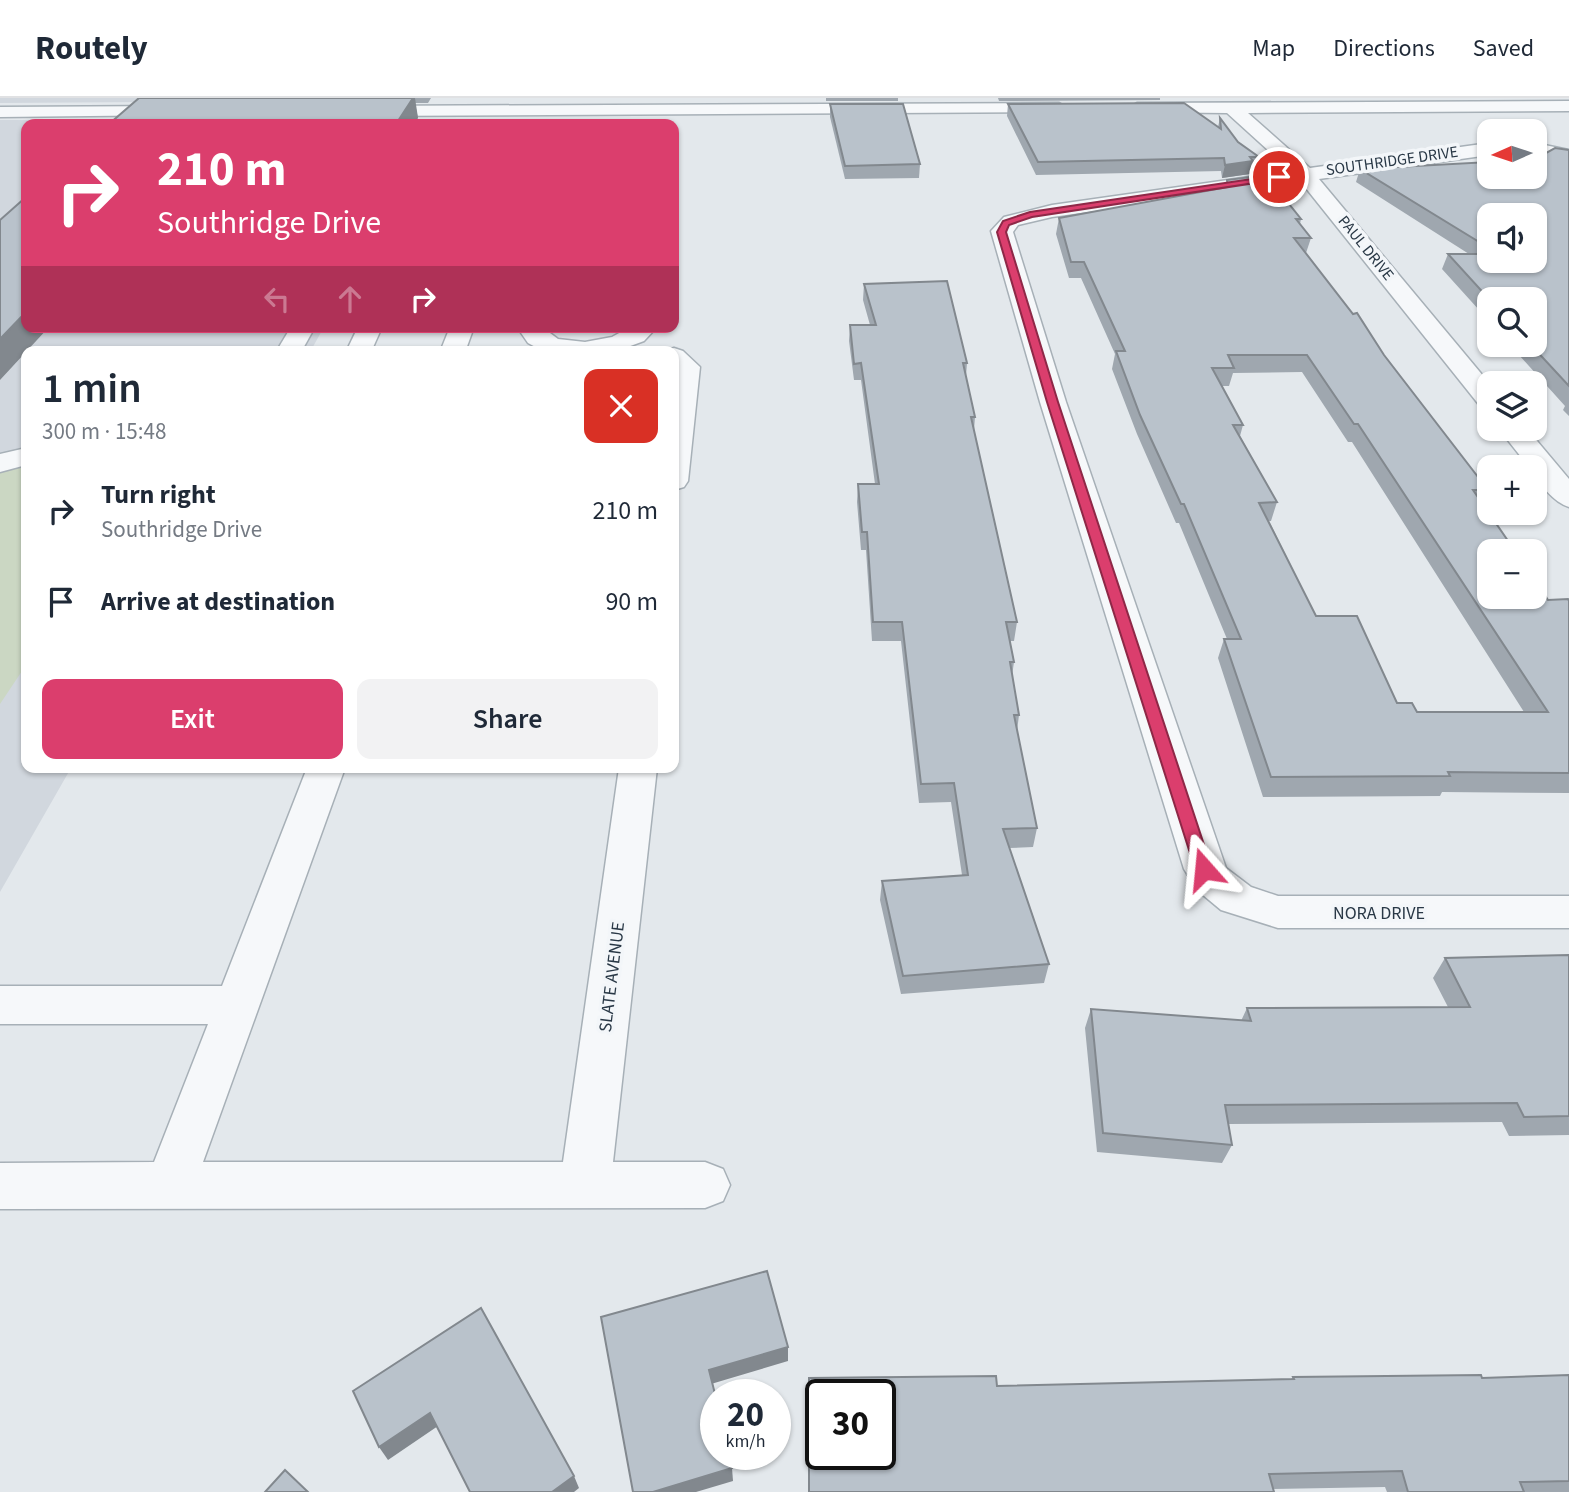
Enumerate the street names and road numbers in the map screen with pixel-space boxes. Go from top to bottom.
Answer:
street label: SOUTHRIDGE DRIVE [1325,141,1459,181]
street label: PAUL DRIVE [1333,211,1399,285]
street label: NORA DRIVE [1333,901,1425,926]
street label: SLATE AVENUE [593,920,631,1034]

